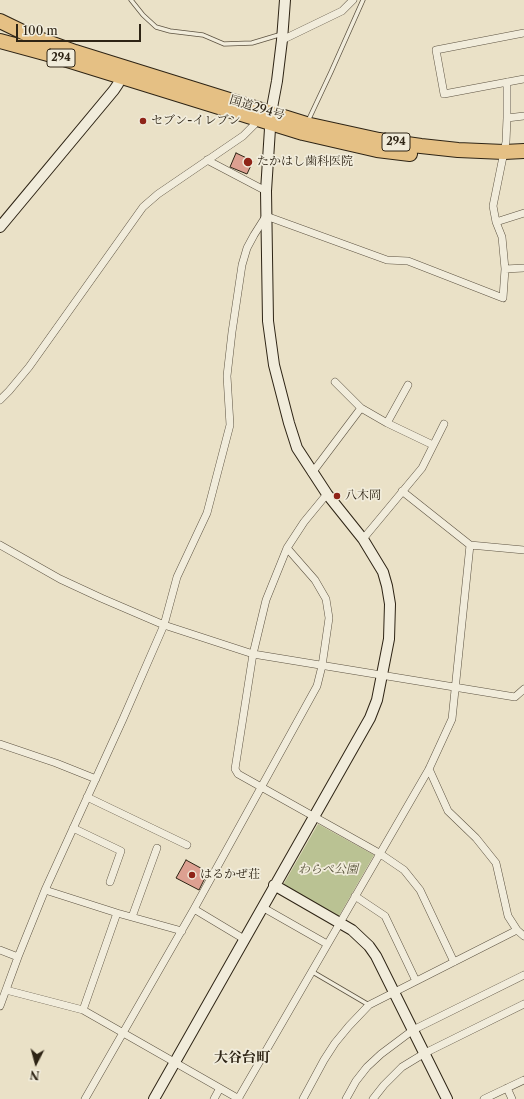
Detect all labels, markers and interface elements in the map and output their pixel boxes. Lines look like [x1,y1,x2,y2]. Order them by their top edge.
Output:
scale bar [18,16,143,42]
text: 100 m [23,23,58,38]
road number: 294 [47,49,75,67]
street label: 国道294号 [228,93,286,123]
place label: セブン-イレブン [151,114,240,128]
marker: セブン-イレブン [138,116,148,126]
road number: 294 [382,133,410,151]
place label: たかはし歯科医院 [257,155,353,169]
marker: たかはし歯科医院 [242,156,254,168]
place label: 八木岡 [345,489,381,503]
marker: 八木岡 [332,491,342,501]
park label: わらぺ公園 [298,863,358,877]
place label: はるかぜ荘 [200,868,260,882]
marker: はるかぜ荘 [187,870,197,880]
north arrow [16,1043,56,1083]
district label: 大谷台町 [214,1050,270,1066]
text: N [29,1067,40,1082]

